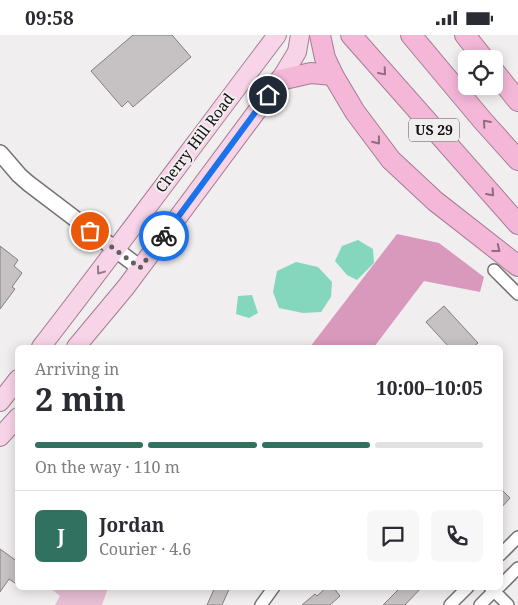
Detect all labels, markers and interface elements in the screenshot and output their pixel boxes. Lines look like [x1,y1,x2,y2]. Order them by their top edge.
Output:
text: 09:58 [25,5,74,31]
map controls [458,50,503,95]
button: locate [458,50,503,95]
one-way arrow [377,66,386,75]
pin [247,74,289,116]
icon: home [254,81,282,109]
street label: Cherry Hill Road [150,89,238,196]
road number: US 29 [409,119,459,141]
one-way arrow [482,120,491,129]
one-way arrow [371,136,380,145]
one-way arrow [485,188,494,197]
pin [69,210,111,252]
courier [139,211,189,261]
icon: bag [76,217,104,245]
icon: bike [150,222,178,250]
one-way arrow [491,244,500,252]
one-way arrow [98,265,106,274]
text: Arriving in [35,358,119,380]
text: 10:00–10:05 [376,375,483,401]
text: 2 min [35,377,126,420]
text: On the way · 110 m [35,456,180,478]
button: chat [367,510,419,562]
button: phone [431,510,483,562]
text: Jordan [99,512,165,538]
text: J [57,523,65,549]
text: Courier · 4.6 [99,538,191,560]

